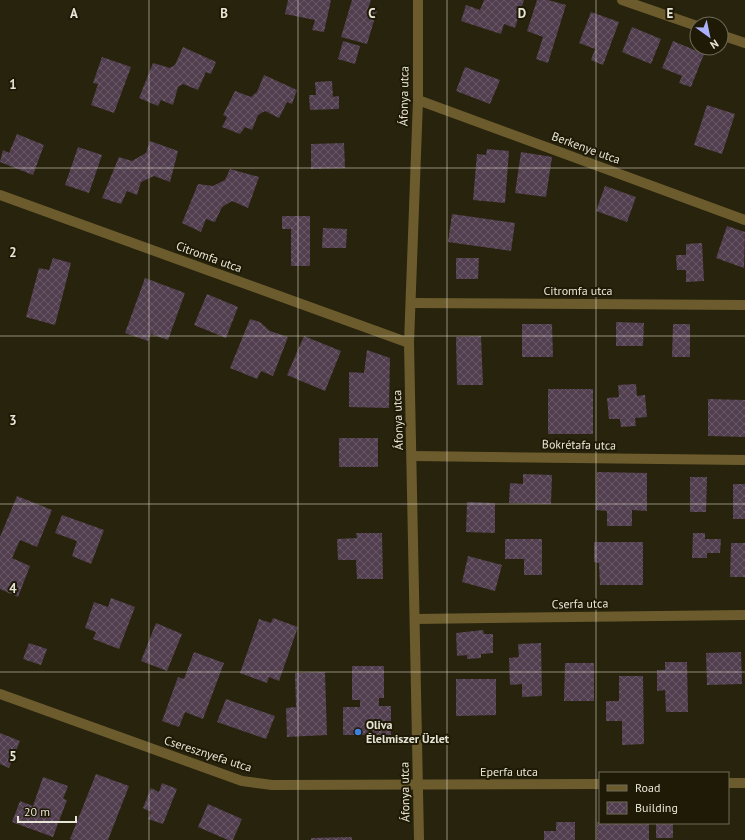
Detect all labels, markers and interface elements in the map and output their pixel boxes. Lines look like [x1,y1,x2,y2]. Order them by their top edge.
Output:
text: A [70,5,78,22]
text: B [220,5,228,22]
text: C [368,5,376,22]
text: D [518,5,526,22]
text: E [667,5,674,22]
north arrow [689,16,729,56]
text: N [708,37,721,52]
street label: Áfonya utca [395,66,412,126]
text: 1 [9,76,17,93]
street label: Berkenye utca [550,128,623,167]
street label: Citromfa utca [174,238,244,275]
text: 2 [9,244,17,261]
street label: Citromfa utca [543,283,613,298]
street label: Áfonya utca [389,390,406,450]
text: 3 [9,412,17,429]
street label: Bokrétafa utca [542,436,616,453]
text: 4 [9,580,17,597]
street label: Cserfa utca [552,596,608,611]
place label: Oliva Élelmiszer Üzlet [366,717,450,746]
marker: Oliva Élelmiszer Üzlet [353,727,363,737]
street label: Cseresznyefa utca [162,732,254,775]
text: 5 [9,748,17,765]
street label: Áfonya utca [396,762,413,822]
street label: Eperfa utca [480,764,538,779]
legend [599,772,729,824]
text: Road [635,780,660,795]
scale bar [18,798,76,824]
text: Building [635,800,678,815]
text: 20 m [24,804,50,819]

